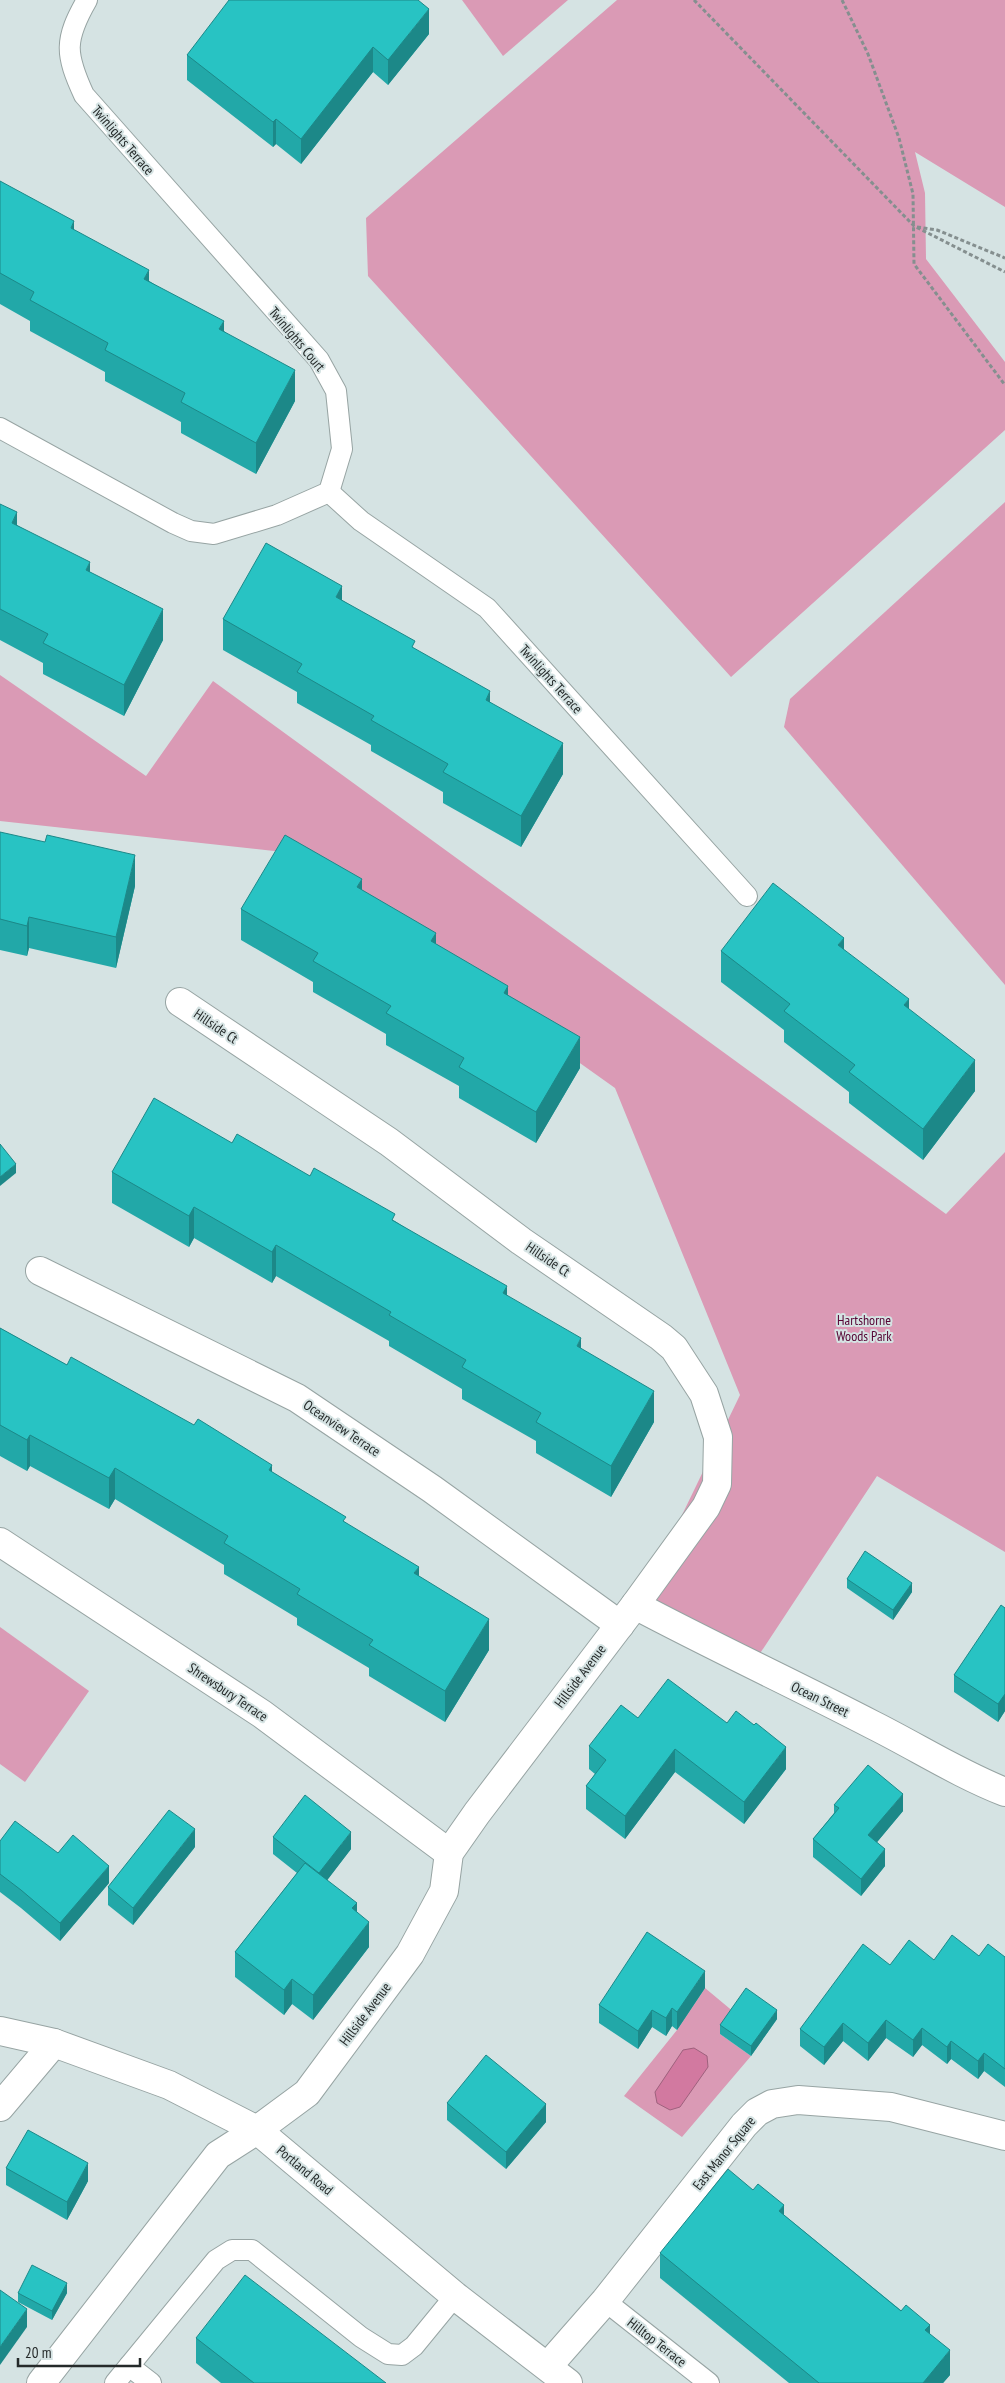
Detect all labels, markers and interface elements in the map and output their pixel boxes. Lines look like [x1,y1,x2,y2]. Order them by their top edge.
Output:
street label: Twinlights Terrace [88,102,158,179]
street label: Twinlights Court [265,303,329,375]
street label: Twinlights Terrace [515,641,587,717]
street label: Hillside Ct [190,1005,242,1047]
street label: Hillside Ct [522,1238,574,1280]
park label: Hartshorne Woods Park [836,1311,892,1345]
street label: Oceanview Terrace [300,1396,384,1460]
street label: Hillside Avenue [550,1641,610,1711]
street label: Shrewsbury Terrace [185,1659,272,1725]
street label: Ocean Street [788,1677,852,1721]
street label: Hillside Avenue [335,1979,395,2049]
street label: East Manor Square [689,2112,759,2194]
street label: Portland Road [273,2141,337,2199]
street label: Hilltop Terrace [624,2313,690,2371]
scale bar [18,2336,140,2368]
text: 20 m [25,2343,51,2362]

